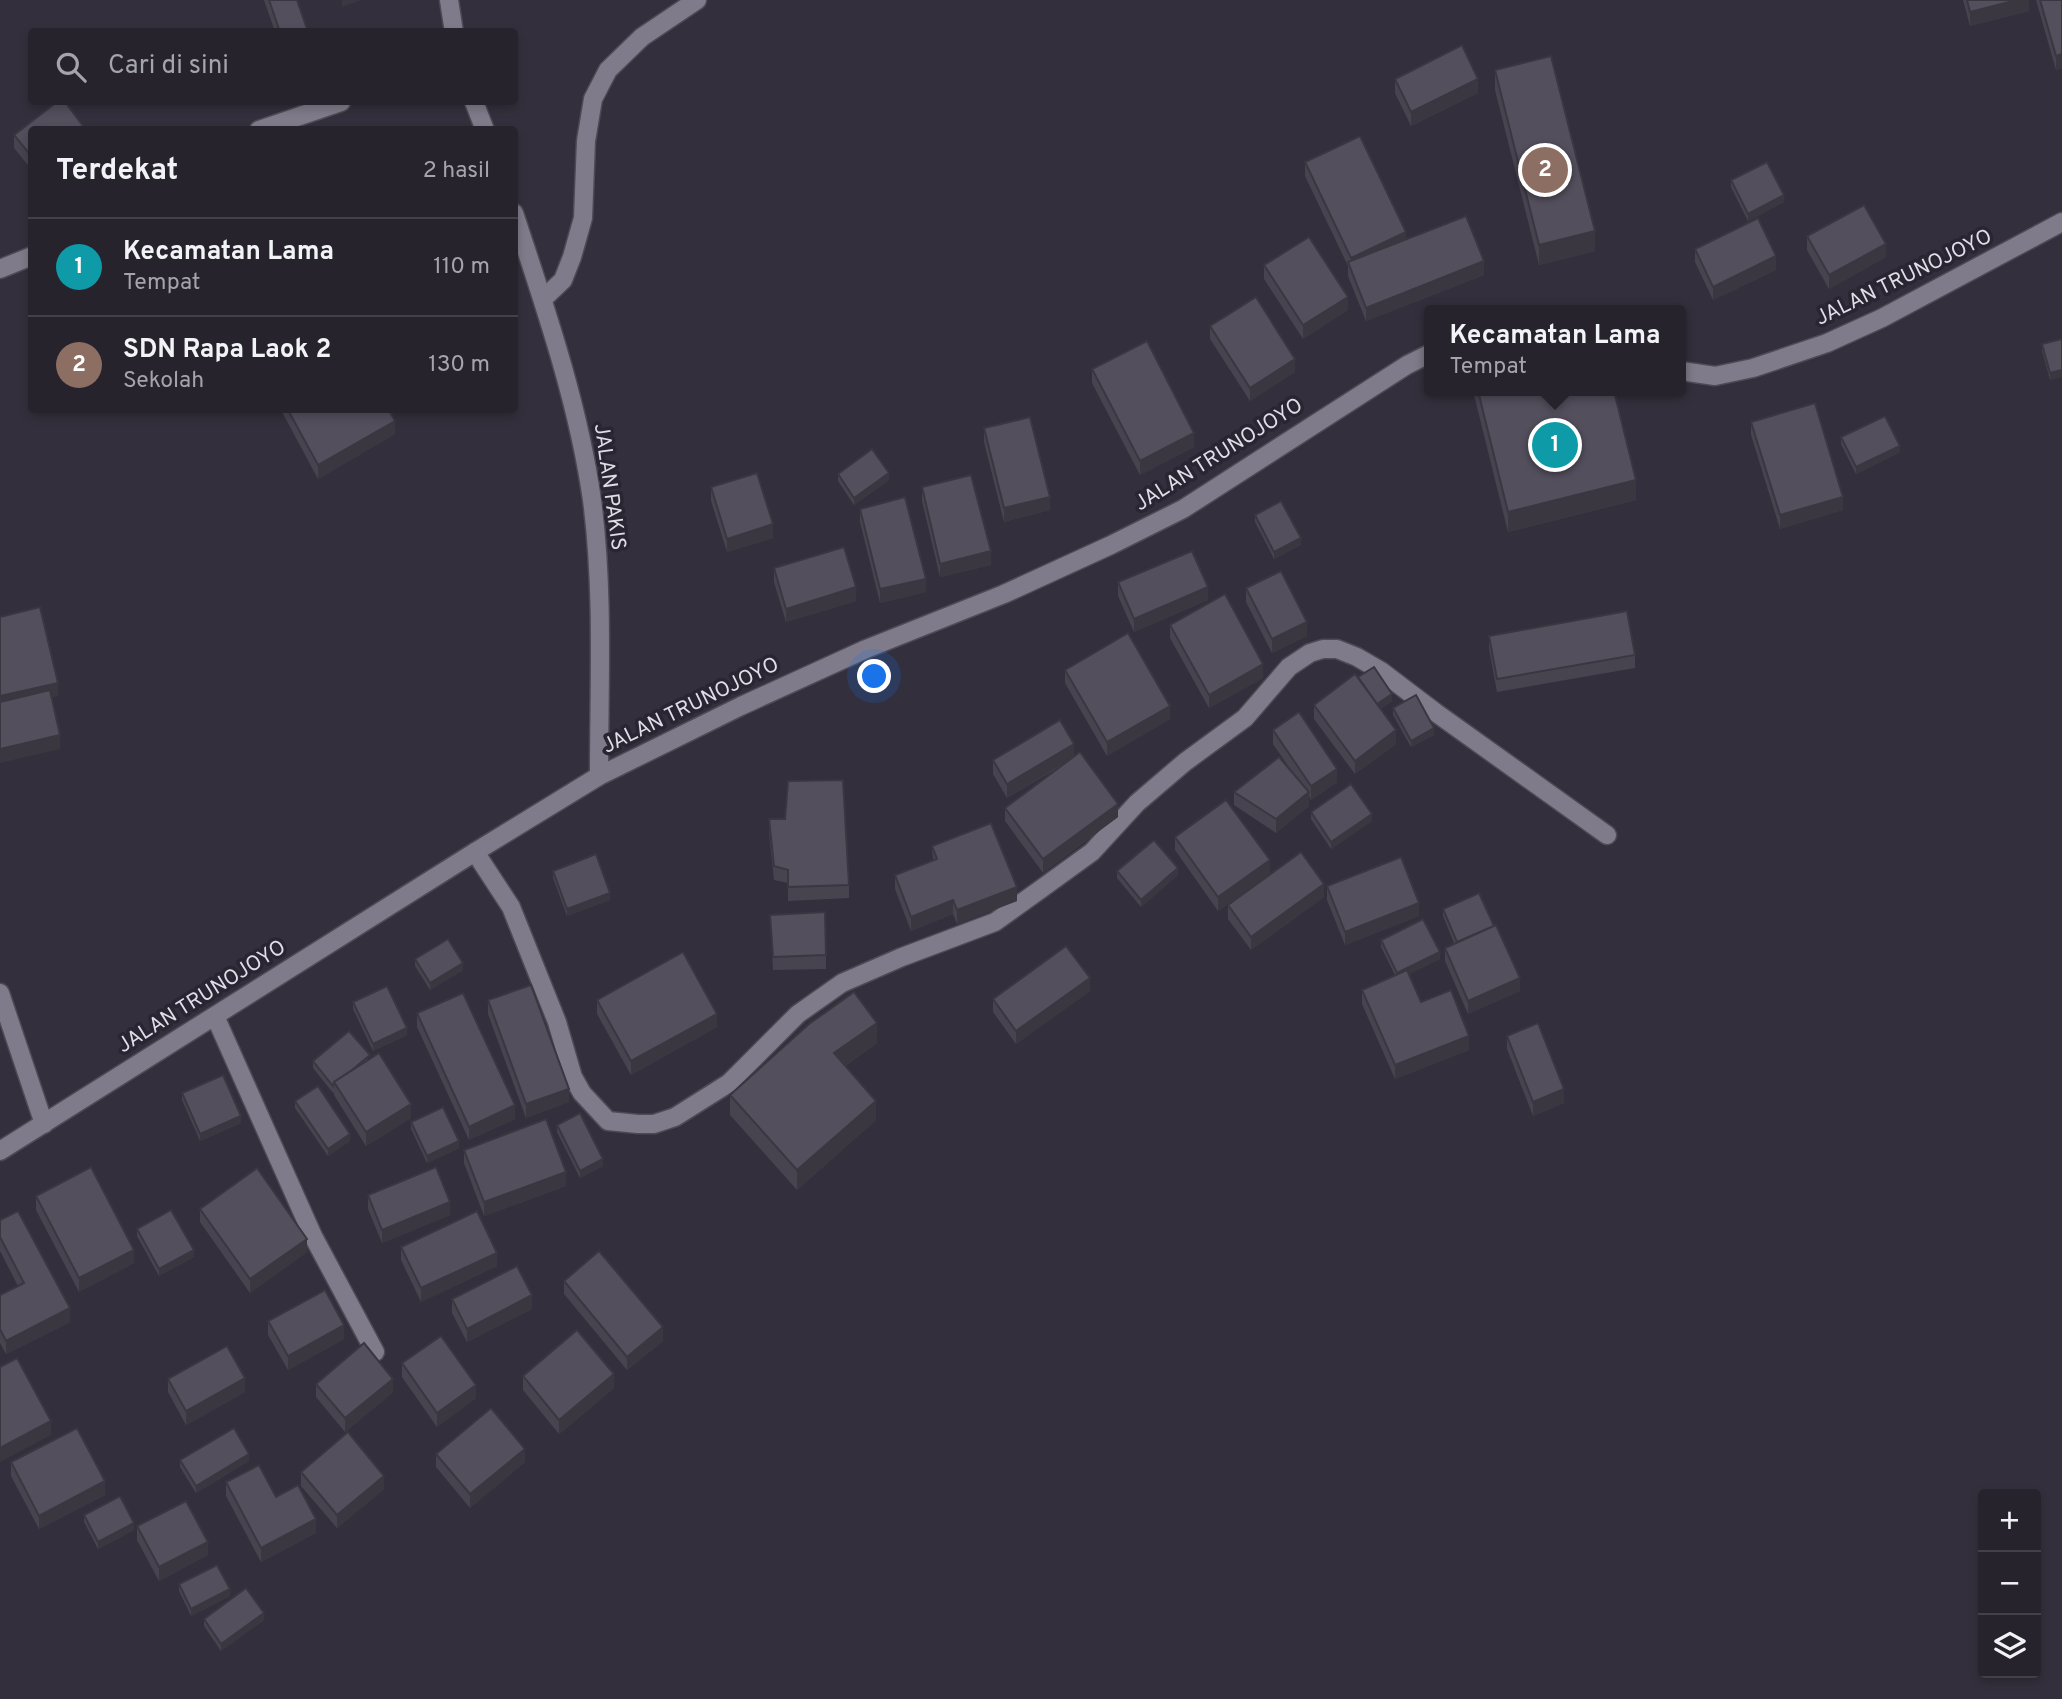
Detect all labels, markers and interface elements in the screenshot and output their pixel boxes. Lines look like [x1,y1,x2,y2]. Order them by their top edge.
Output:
search box [28,28,518,105]
icon: search [52,48,90,86]
text: Cari di sini [108,50,229,83]
pin: 2 [1522,144,1568,196]
text: Terdekat [56,153,178,190]
text: 2 hasil [423,157,490,186]
street label: JALAN TRUNOJOYO [1811,223,1997,333]
text: Kecamatan Lama [123,236,334,269]
text: 1 [74,253,84,282]
text: 110 m [433,253,490,282]
text: Tempat [123,269,201,298]
popup [1424,305,1686,396]
text: Kecamatan Lama [1450,320,1660,353]
text: SDN Rapa Laok 2 [123,334,332,367]
text: 2 [72,351,86,380]
text: 130 m [428,351,490,380]
text: Tempat [1450,353,1527,382]
text: Sekolah [123,367,204,396]
street label: JALAN TRUNOJOYO [1130,392,1308,518]
pin: 1 [1532,419,1578,471]
street label: JALAN PAKIS [587,422,631,552]
street label: JALAN TRUNOJOYO [598,651,784,761]
your location [857,659,891,693]
street label: JALAN TRUNOJOYO [113,934,291,1060]
map controls [1978,1489,2041,1678]
button: + [1978,1489,2041,1552]
button: − [1978,1552,2041,1615]
button: layers [1978,1615,2041,1678]

